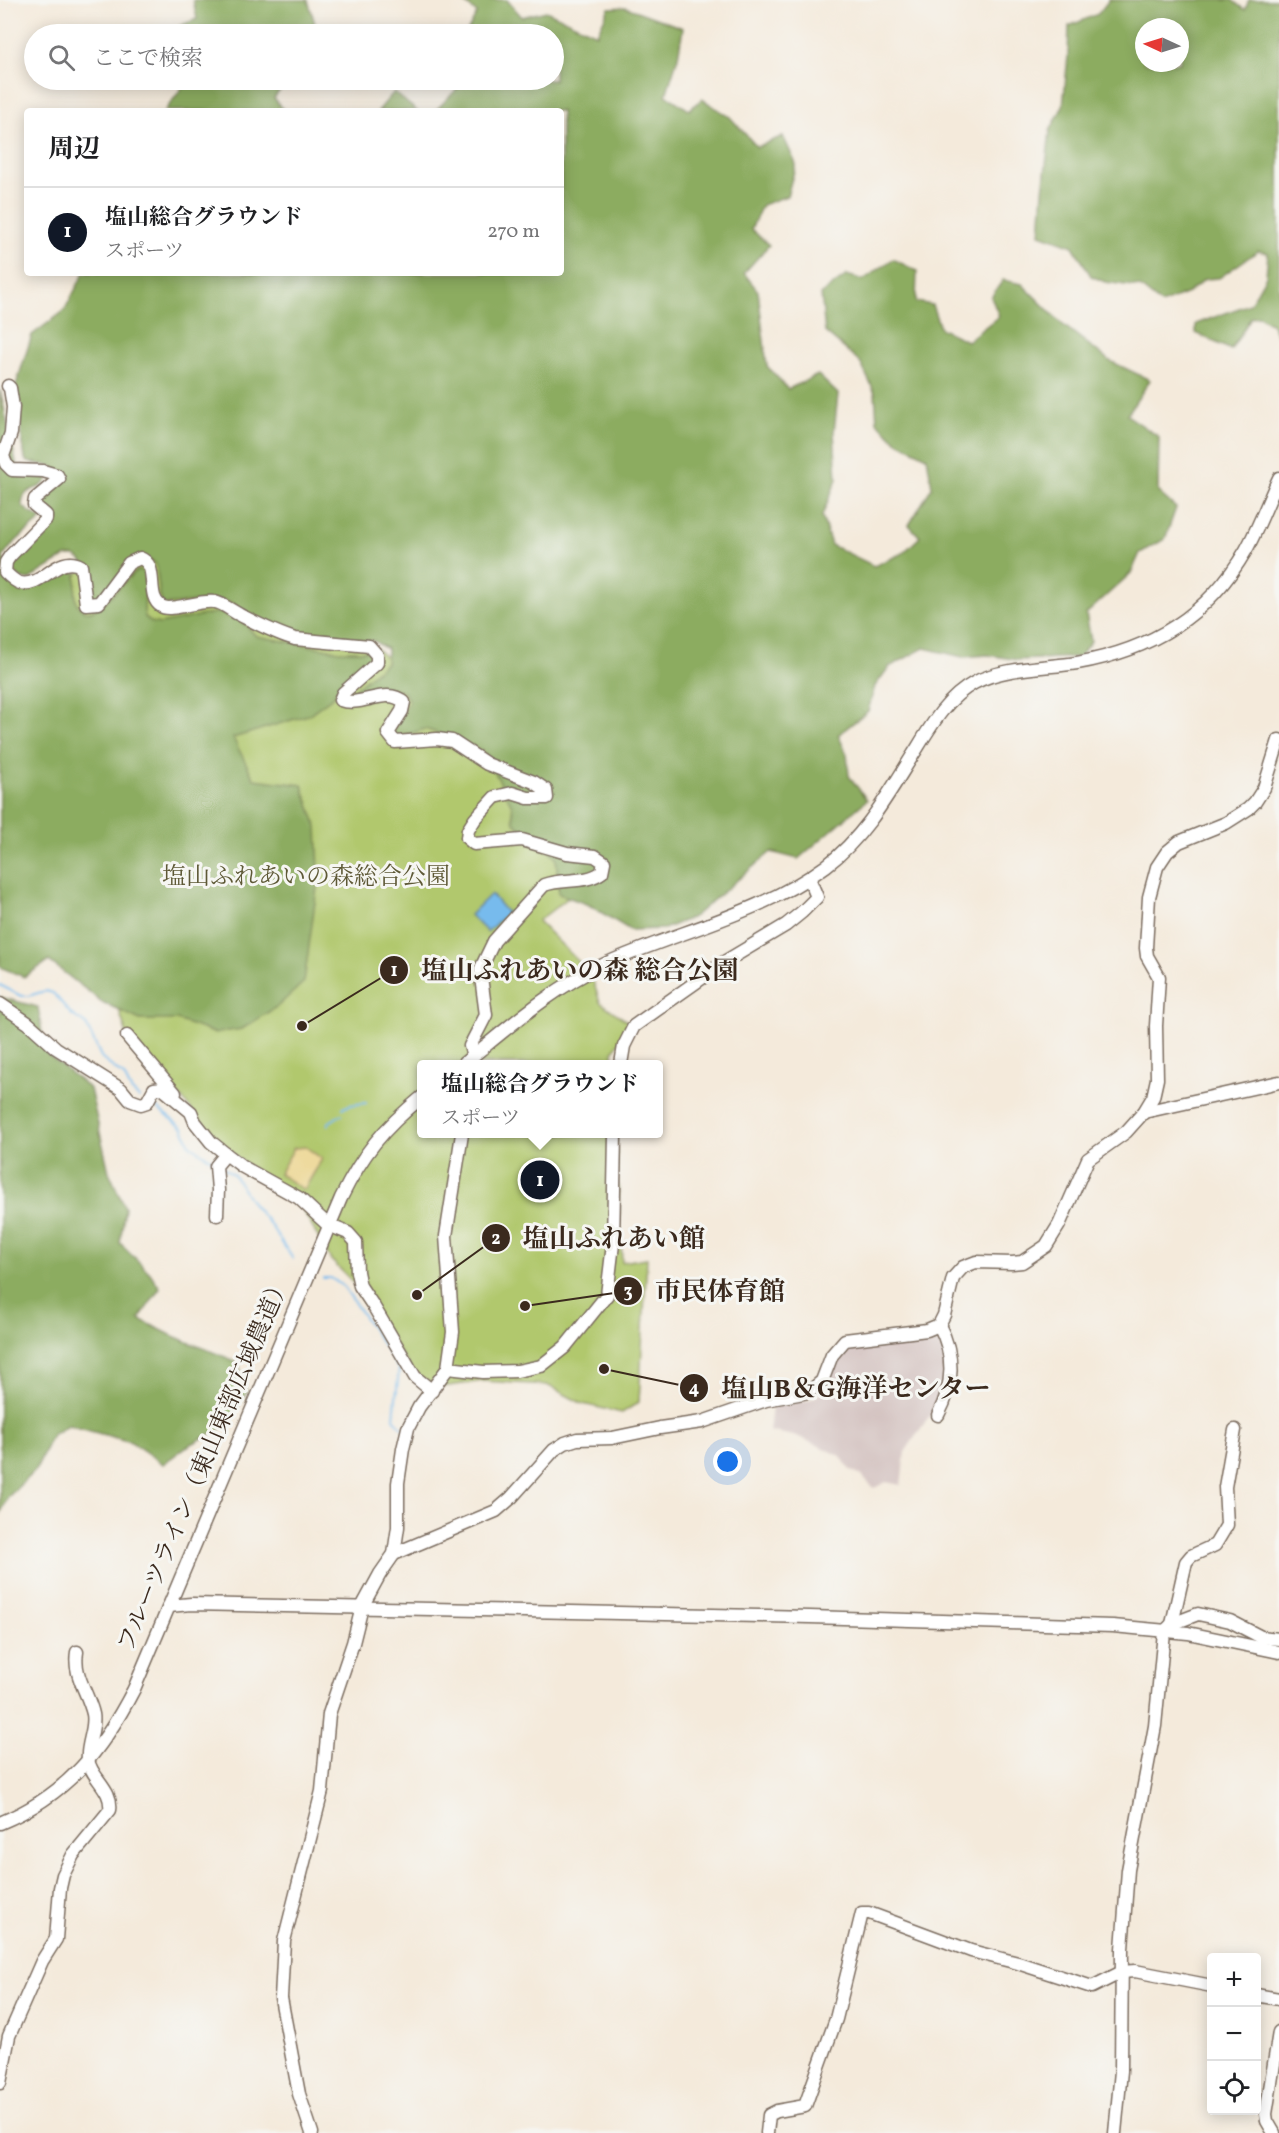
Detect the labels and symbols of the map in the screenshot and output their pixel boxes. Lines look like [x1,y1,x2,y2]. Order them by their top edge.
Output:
north arrow [1135,18,1189,72]
park label: 塩山ふれあいの森総合公園 [162,861,450,895]
callout: 塩山ふれあいの森 総合公園 [379,948,750,992]
text: 塩山ふれあいの森 総合公園 [421,954,739,990]
text: 1 [390,959,398,984]
pin: 1 [520,1158,560,1202]
callout: 塩山ふれあい館 [481,1216,717,1260]
text: 塩山ふれあい館 [523,1222,705,1258]
text: 2 [491,1227,501,1252]
callout: 市民体育館 [613,1269,797,1313]
street label: フルーツライン（東山東部広域農道） [110,1271,300,1657]
text: 市民体育館 [655,1275,785,1311]
text: 3 [623,1280,633,1305]
callout: 塩山B＆G海洋センター [679,1366,1003,1410]
text: 塩山B＆G海洋センター [722,1372,990,1408]
text: 4 [689,1377,700,1402]
your location [713,1447,742,1476]

